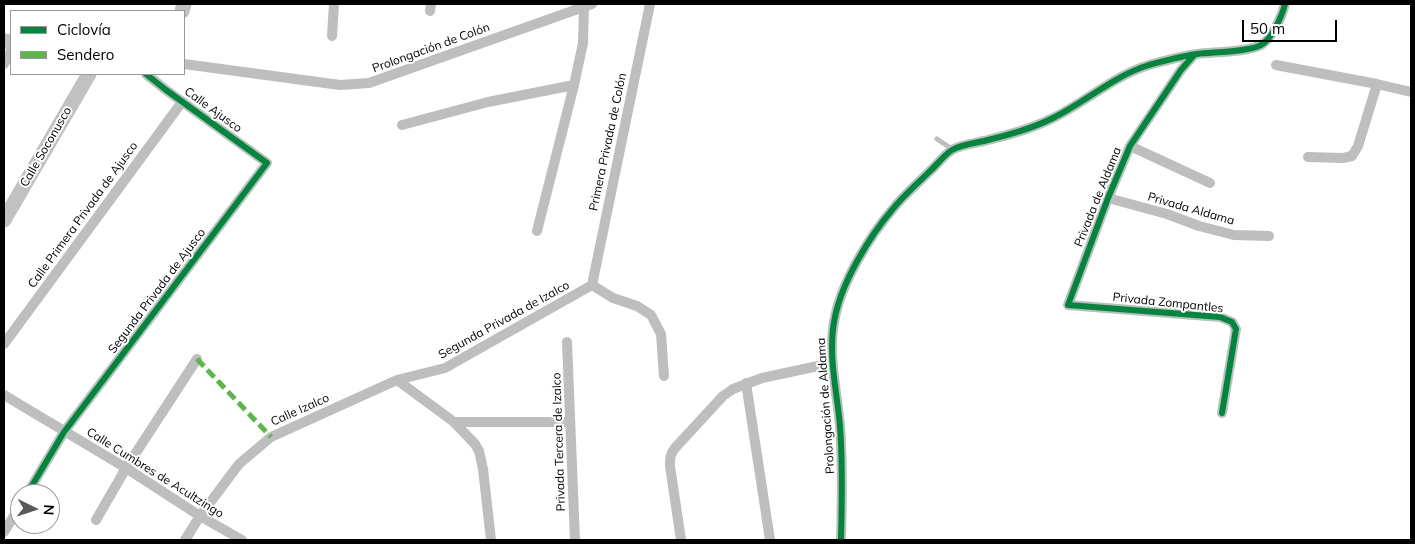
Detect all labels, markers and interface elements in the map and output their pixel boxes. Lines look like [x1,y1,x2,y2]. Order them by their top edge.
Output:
legend [10,10,185,75]
scale bar [1245,10,1340,42]
text: 50 m [1250,19,1285,38]
text: Ciclovía [57,20,111,39]
street label: Prolongación de Colón [370,20,492,76]
text: Sendero [57,45,114,64]
street label: Primera Privada de Colón [586,72,630,212]
street label: Calle Ajusco [181,84,245,136]
street label: Calle Soconusco [17,104,75,190]
street label: Calle Primera Privada de Ajusco [25,139,141,291]
street label: Privada de Aldama [1071,145,1125,249]
street label: Privada Aldama [1146,190,1236,228]
street label: Segunda Privada de Ajusco [105,226,209,356]
street label: Segunda Privada de Izalco [436,278,572,362]
street label: Privada Zompantles [1112,290,1224,316]
street label: Prolongación de Aldama [814,337,838,475]
street label: Privada Tercera de Izalco [549,372,569,512]
street label: Calle Izalco [268,391,332,429]
street label: Calle Cumbres de Acultzingo [84,425,226,521]
north arrow [10,484,60,534]
text: N [40,504,58,516]

